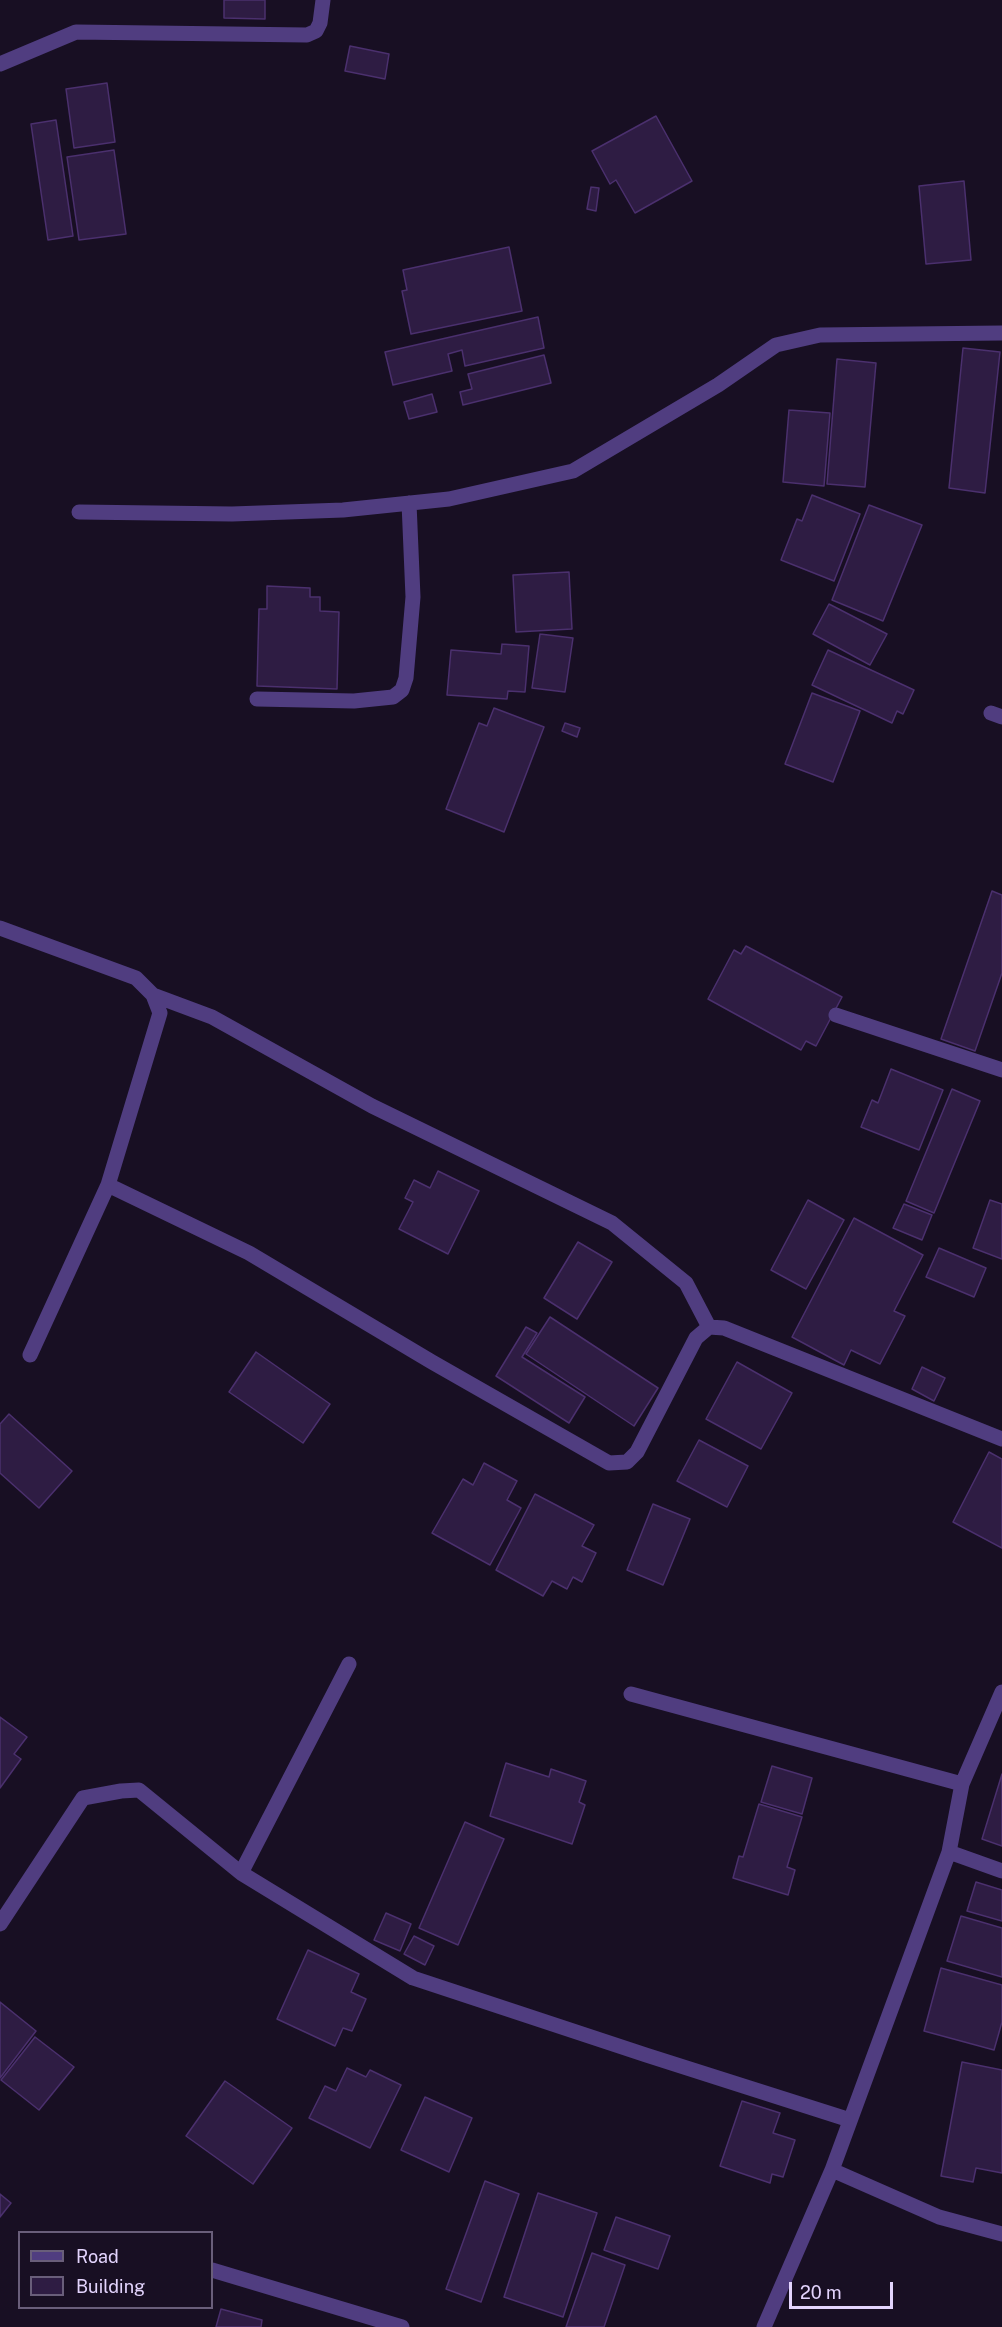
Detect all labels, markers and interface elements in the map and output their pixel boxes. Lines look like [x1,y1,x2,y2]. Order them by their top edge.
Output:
legend [18,2231,213,2309]
text: Road [76,2246,119,2267]
scale bar [792,2270,896,2308]
text: Building [76,2276,145,2297]
text: 20 m [800,2282,842,2303]

